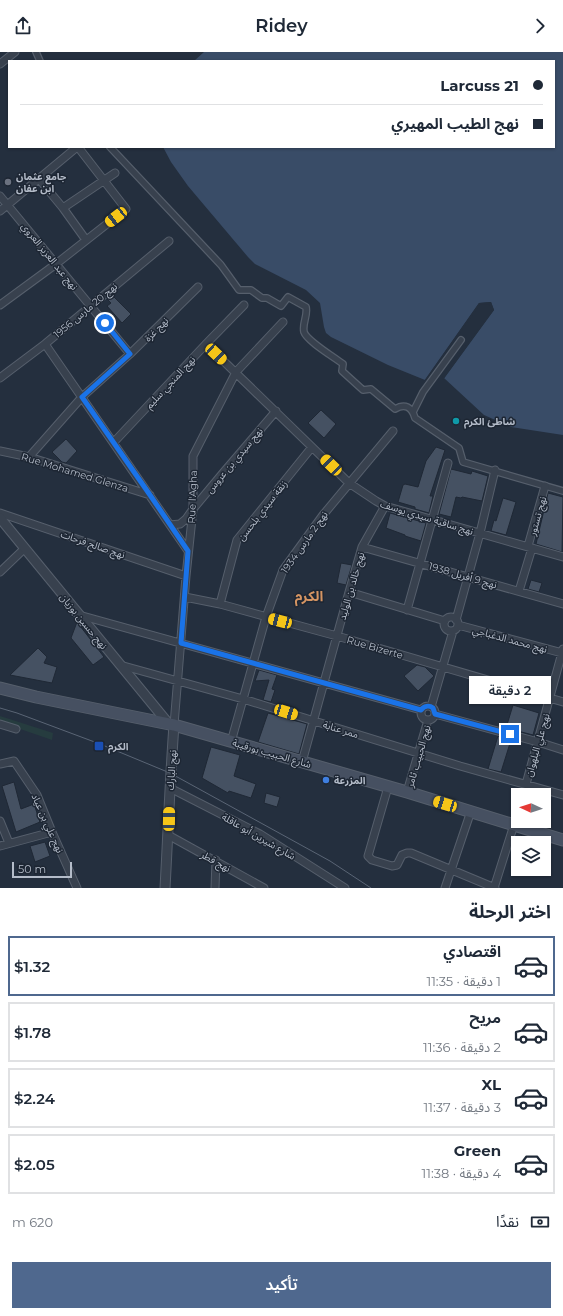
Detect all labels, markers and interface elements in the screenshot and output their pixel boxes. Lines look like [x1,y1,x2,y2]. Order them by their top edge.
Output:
icon: share [12,15,34,37]
text: Ridey [255,15,308,37]
icon: forward [529,15,551,37]
text: Larcuss 21 [440,76,519,95]
text: نهج الطيب المهيري [391,114,519,133]
place label: جامع عثمان ابن عفان [16,170,67,195]
marker: جامع عثمان ابن عفان [3,177,13,187]
car [103,205,129,229]
street label: نهج عبد العزيز العروي [17,220,81,294]
street label: نهج 20 مارس 1956 [51,280,121,342]
route start [96,314,114,332]
street label: نهج غزة [141,314,172,345]
car [203,341,229,367]
street label: نهج المنجي سليم [143,353,199,412]
place label: شاطئ الکرم [464,415,515,429]
marker: شاطئ الکرم [451,416,461,426]
street label: نهج سيدي بن عروس [203,424,267,497]
street label: Rue Mohamed Glenza [20,450,130,495]
car [318,452,344,478]
street label: Rue l'Agha [185,470,200,524]
street label: زنقة سيدي بلحسن [235,477,291,544]
street label: نهج تستور [525,495,550,539]
street label: نهج ساقية سيدي يوسف [378,497,475,539]
street label: نهج 2 مارس 1934 [278,508,332,577]
street label: نهج صالح فرحات [59,527,127,563]
street label: نهج خالد بن الوليد [336,550,368,622]
street label: نهج 9 أفريل 1938 [427,560,499,593]
district label: الكرم [295,587,323,607]
street label: نهج حسين بوزيان [56,591,110,653]
car [267,612,293,630]
street label: نهج محمد الدغباجي [471,623,549,657]
street label: Rue Bizerte [345,633,405,662]
callout: 2 دقيقة [469,676,551,704]
text: 2 دقيقة [489,682,531,698]
car [273,703,299,721]
street label: نهج علي البلهوان [522,712,554,779]
street label: ممر عنابة [321,718,360,741]
street label: نهج الحبيب ثامر [403,723,435,790]
route end [501,725,519,743]
street label: شارع الحبيب بورقيبة [231,736,313,772]
marker: الكرم [93,740,105,752]
place label: الكرم [108,740,129,754]
street label: نهج البارك [164,749,180,791]
place label: المزرعة [334,774,366,787]
marker: المزرعة [321,775,331,785]
north arrow [511,788,551,828]
map controls [511,788,551,876]
street label: نهج علي بن عياد [27,791,67,856]
car [432,795,458,813]
car [163,807,175,831]
street label: شارع شيرين أبو عاقلة [219,810,298,864]
button: layers [511,836,551,876]
street label: نهج قطر [197,847,233,876]
scale bar [12,860,72,879]
text: 50 m [18,862,46,876]
text: اختر الرحلة [469,901,551,923]
text: اقتصادي [443,942,501,961]
icon: car [513,948,549,984]
text: $1.32 [14,957,50,976]
text: 1 دقيقة · 11:35 [426,973,501,989]
text: مريح [469,1008,501,1027]
icon: car [513,1014,549,1050]
text: $1.78 [14,1023,51,1042]
text: 2 دقيقة · 11:36 [423,1039,501,1055]
text: XL [482,1075,501,1094]
icon: car [513,1080,549,1116]
text: $2.24 [14,1089,55,1108]
text: 3 دقيقة · 11:37 [424,1099,501,1115]
text: Green [454,1141,501,1160]
icon: car [513,1146,549,1182]
text: $2.05 [14,1155,55,1174]
text: 4 دقيقة · 11:38 [422,1165,501,1181]
icon: cash [529,1211,551,1233]
text: نقدًا [496,1212,519,1231]
text: 620 m [12,1214,53,1230]
button: تأكيد [12,1262,551,1308]

